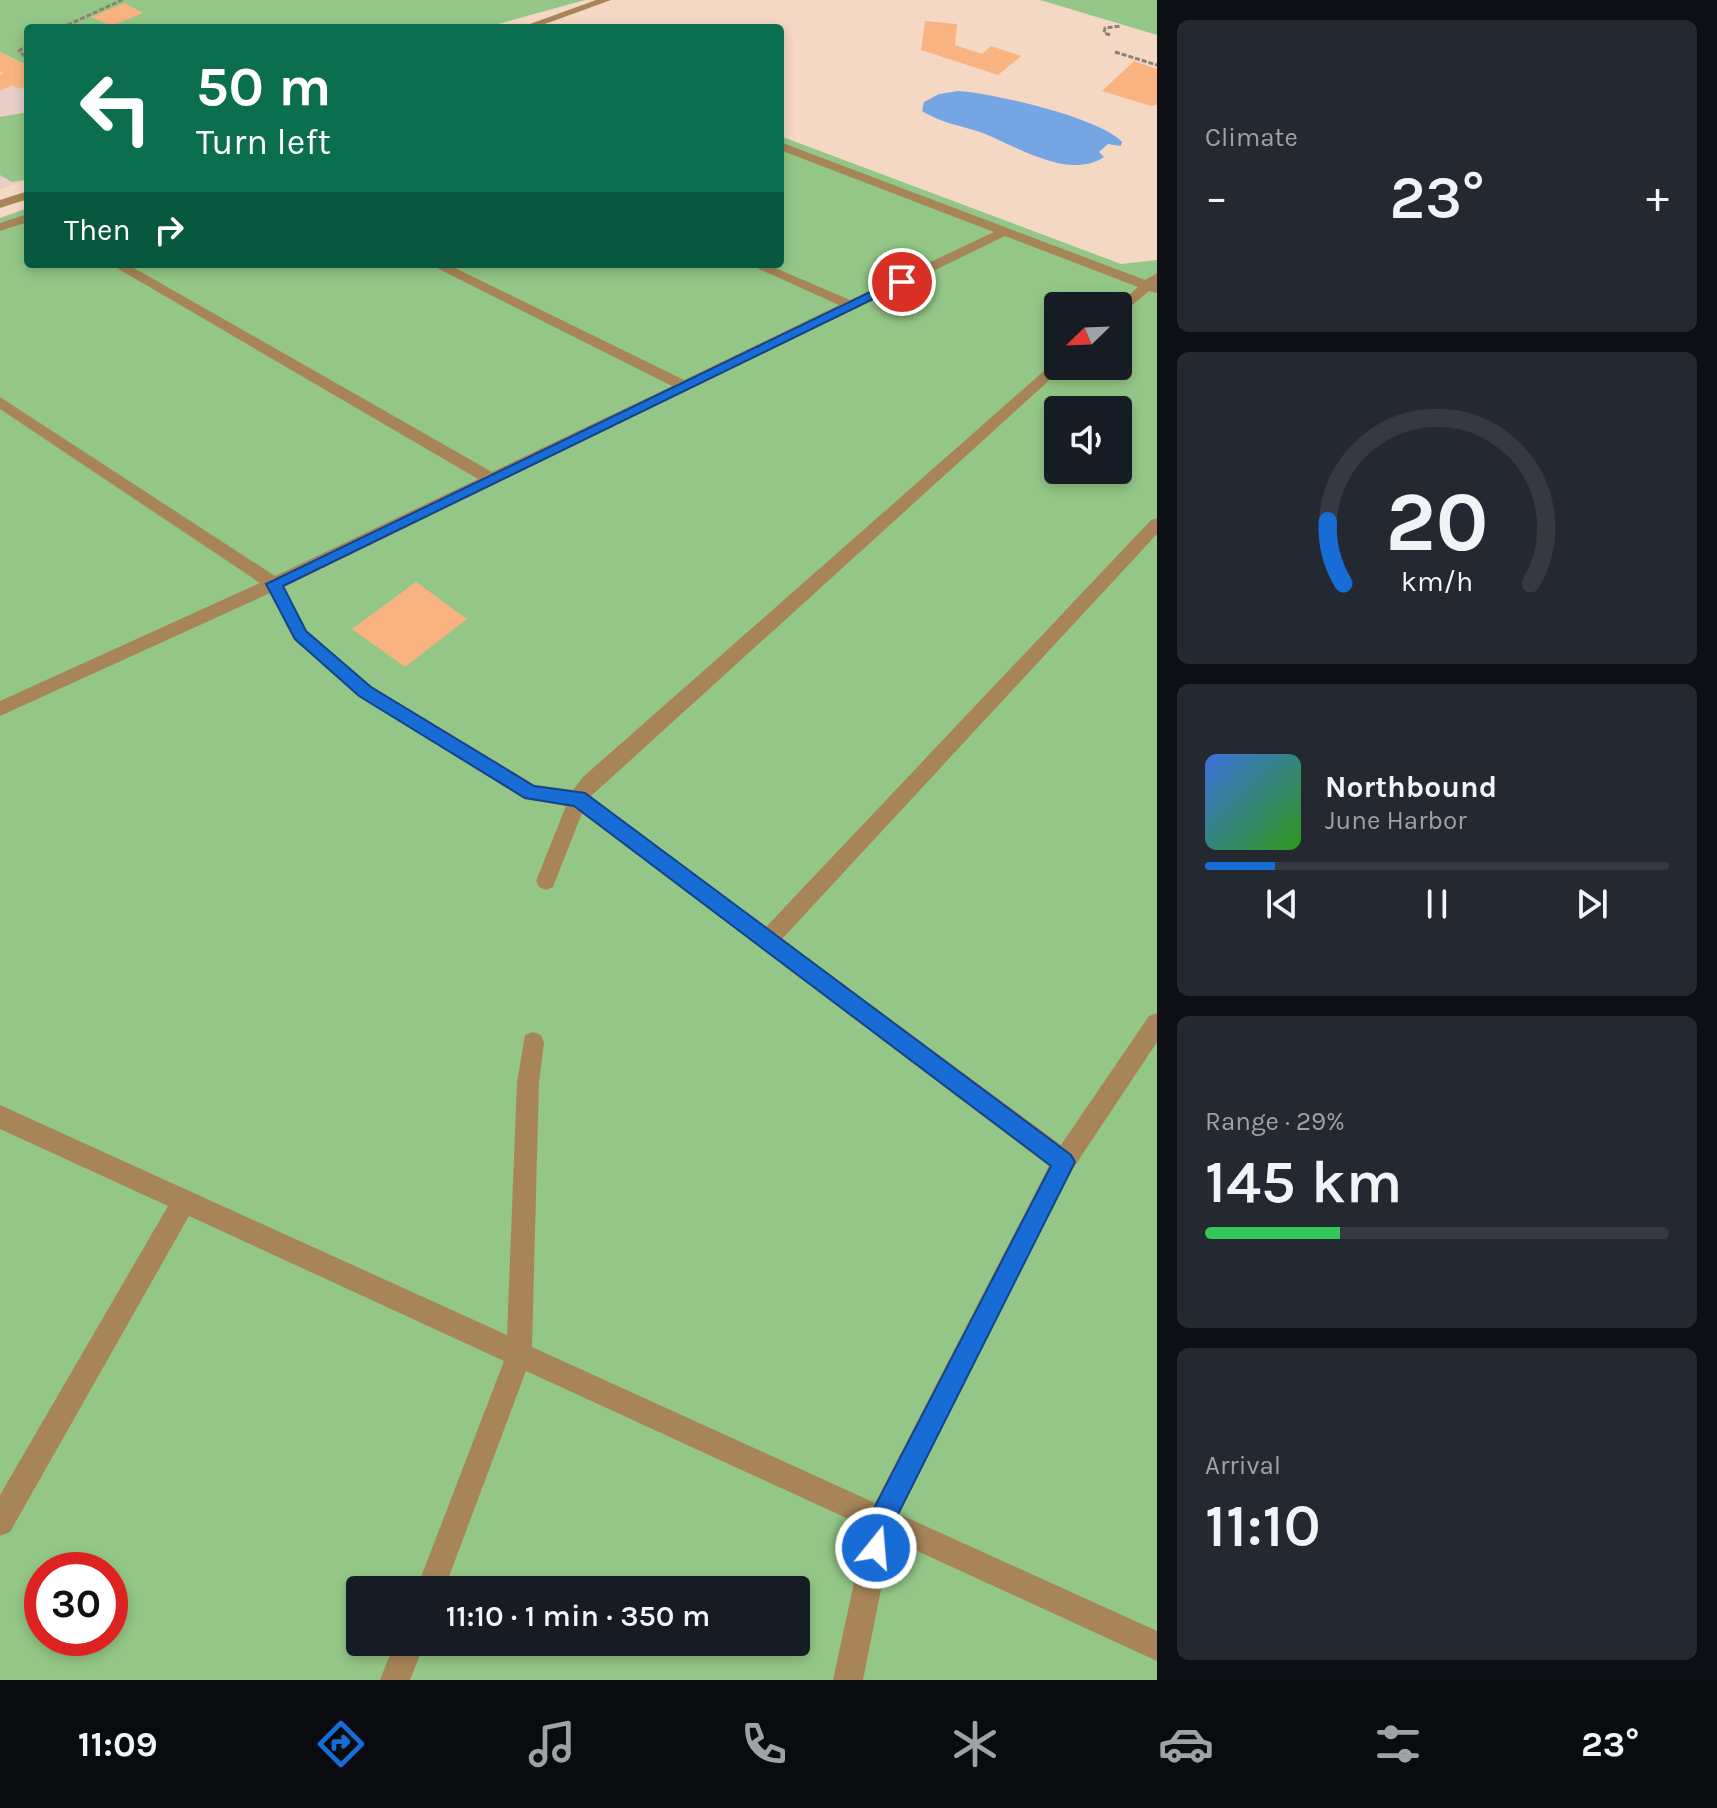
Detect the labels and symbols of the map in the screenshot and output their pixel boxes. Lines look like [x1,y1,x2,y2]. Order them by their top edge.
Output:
pin [868,248,936,316]
north arrow [1044,292,1132,380]
position arrow [834,1506,918,1590]
speed limit sign: 30 [24,1552,128,1656]

